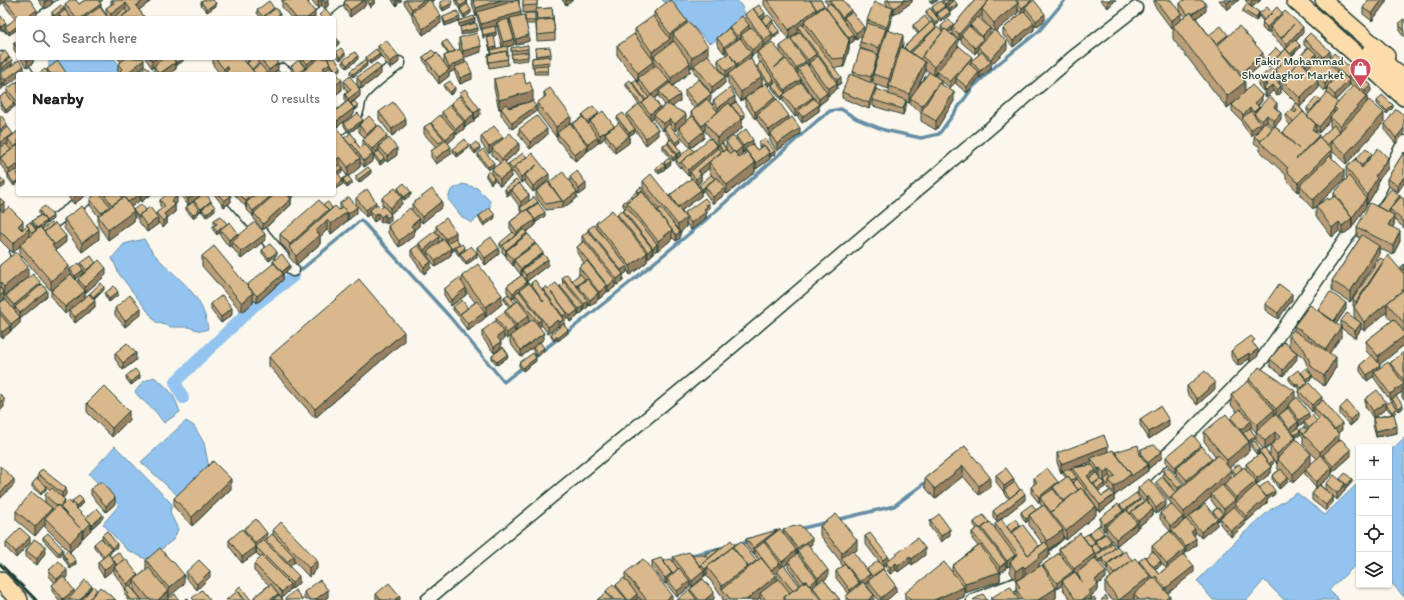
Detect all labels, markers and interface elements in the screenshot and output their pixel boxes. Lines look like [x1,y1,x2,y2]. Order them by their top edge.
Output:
search box [16,16,336,60]
icon: search [30,27,52,49]
text: Search here [62,29,137,47]
place label: Fakir Mohammad Showdaghor Market [1241,54,1344,82]
shop icon: Fakir Mohammad Showdaghor Market [1347,55,1373,88]
text: Nearby [32,88,84,108]
text: 0 results [270,91,320,106]
map controls [1356,444,1392,588]
button: + [1356,444,1392,480]
button: − [1356,480,1392,516]
button: locate [1356,516,1392,552]
button: layers [1356,552,1392,588]

